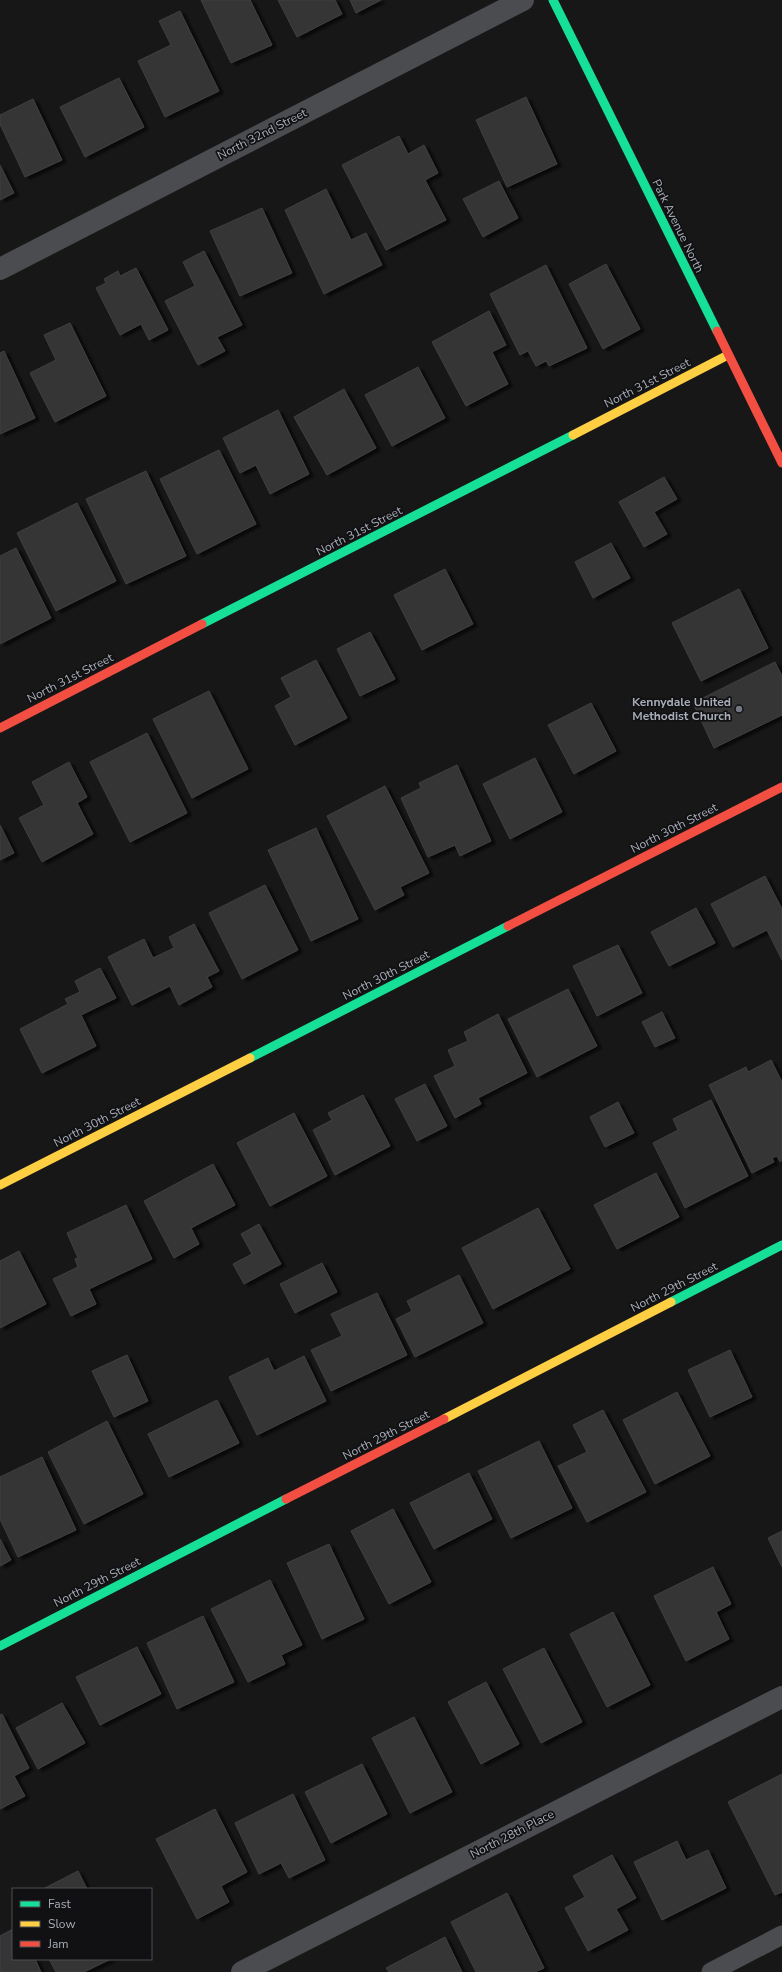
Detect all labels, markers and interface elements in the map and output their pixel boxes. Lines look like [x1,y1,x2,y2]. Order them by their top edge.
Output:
street label: North 32nd Street [215,104,310,163]
street label: Park Avenue North [648,177,708,275]
street label: North 31st Street [601,354,693,412]
street label: North 31st Street [313,502,405,560]
street label: North 31st Street [24,649,116,707]
place label: Kennydale United Methodist Church [632,694,731,724]
marker: Kennydale United Methodist Church [734,704,744,714]
street label: North 30th Street [628,799,721,857]
street label: North 30th Street [340,946,433,1004]
street label: North 30th Street [51,1093,144,1151]
street label: North 29th Street [628,1258,721,1316]
street label: North 29th Street [340,1406,433,1464]
street label: North 29th Street [51,1553,144,1611]
street label: North 28th Place [467,1806,557,1862]
legend [12,1888,152,1960]
text: Fast [48,1896,71,1912]
text: Slow [48,1916,76,1932]
text: Jam [47,1936,69,1952]

